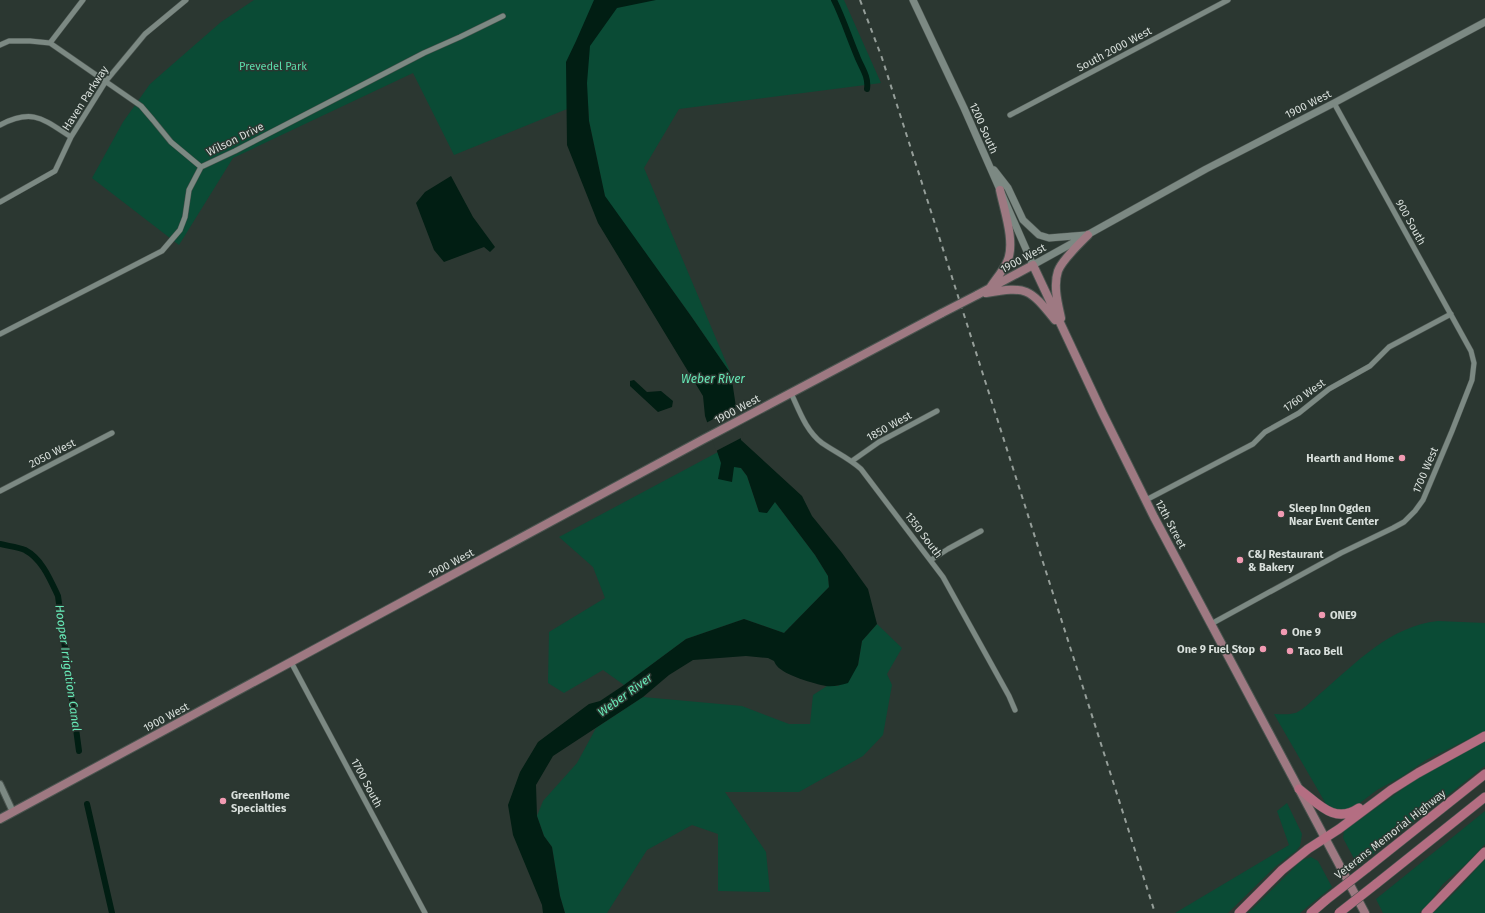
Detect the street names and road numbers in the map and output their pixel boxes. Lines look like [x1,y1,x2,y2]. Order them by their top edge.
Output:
street label: South 2000 West [1075,24,1154,75]
street label: Haven Parkway [60,63,112,133]
street label: 1900 West [1283,87,1333,122]
street label: 1200 South [966,101,1001,156]
street label: Wilson Drive [204,120,266,159]
street label: 900 South [1393,197,1428,247]
street label: 1900 West [998,241,1048,276]
street label: 1760 West [1281,376,1328,415]
street label: 1900 West [712,392,762,427]
street label: 1850 West [864,409,914,444]
street label: 2050 West [27,436,78,471]
street label: 1700 West [1410,445,1441,495]
street label: 12th Street [1152,498,1189,551]
street label: 1350 South [902,510,945,561]
street label: 1900 West [426,546,476,581]
street label: 1900 West [141,700,191,735]
street label: 1700 South [348,756,385,810]
street label: Veterans Memorial Highway [1332,787,1449,882]

